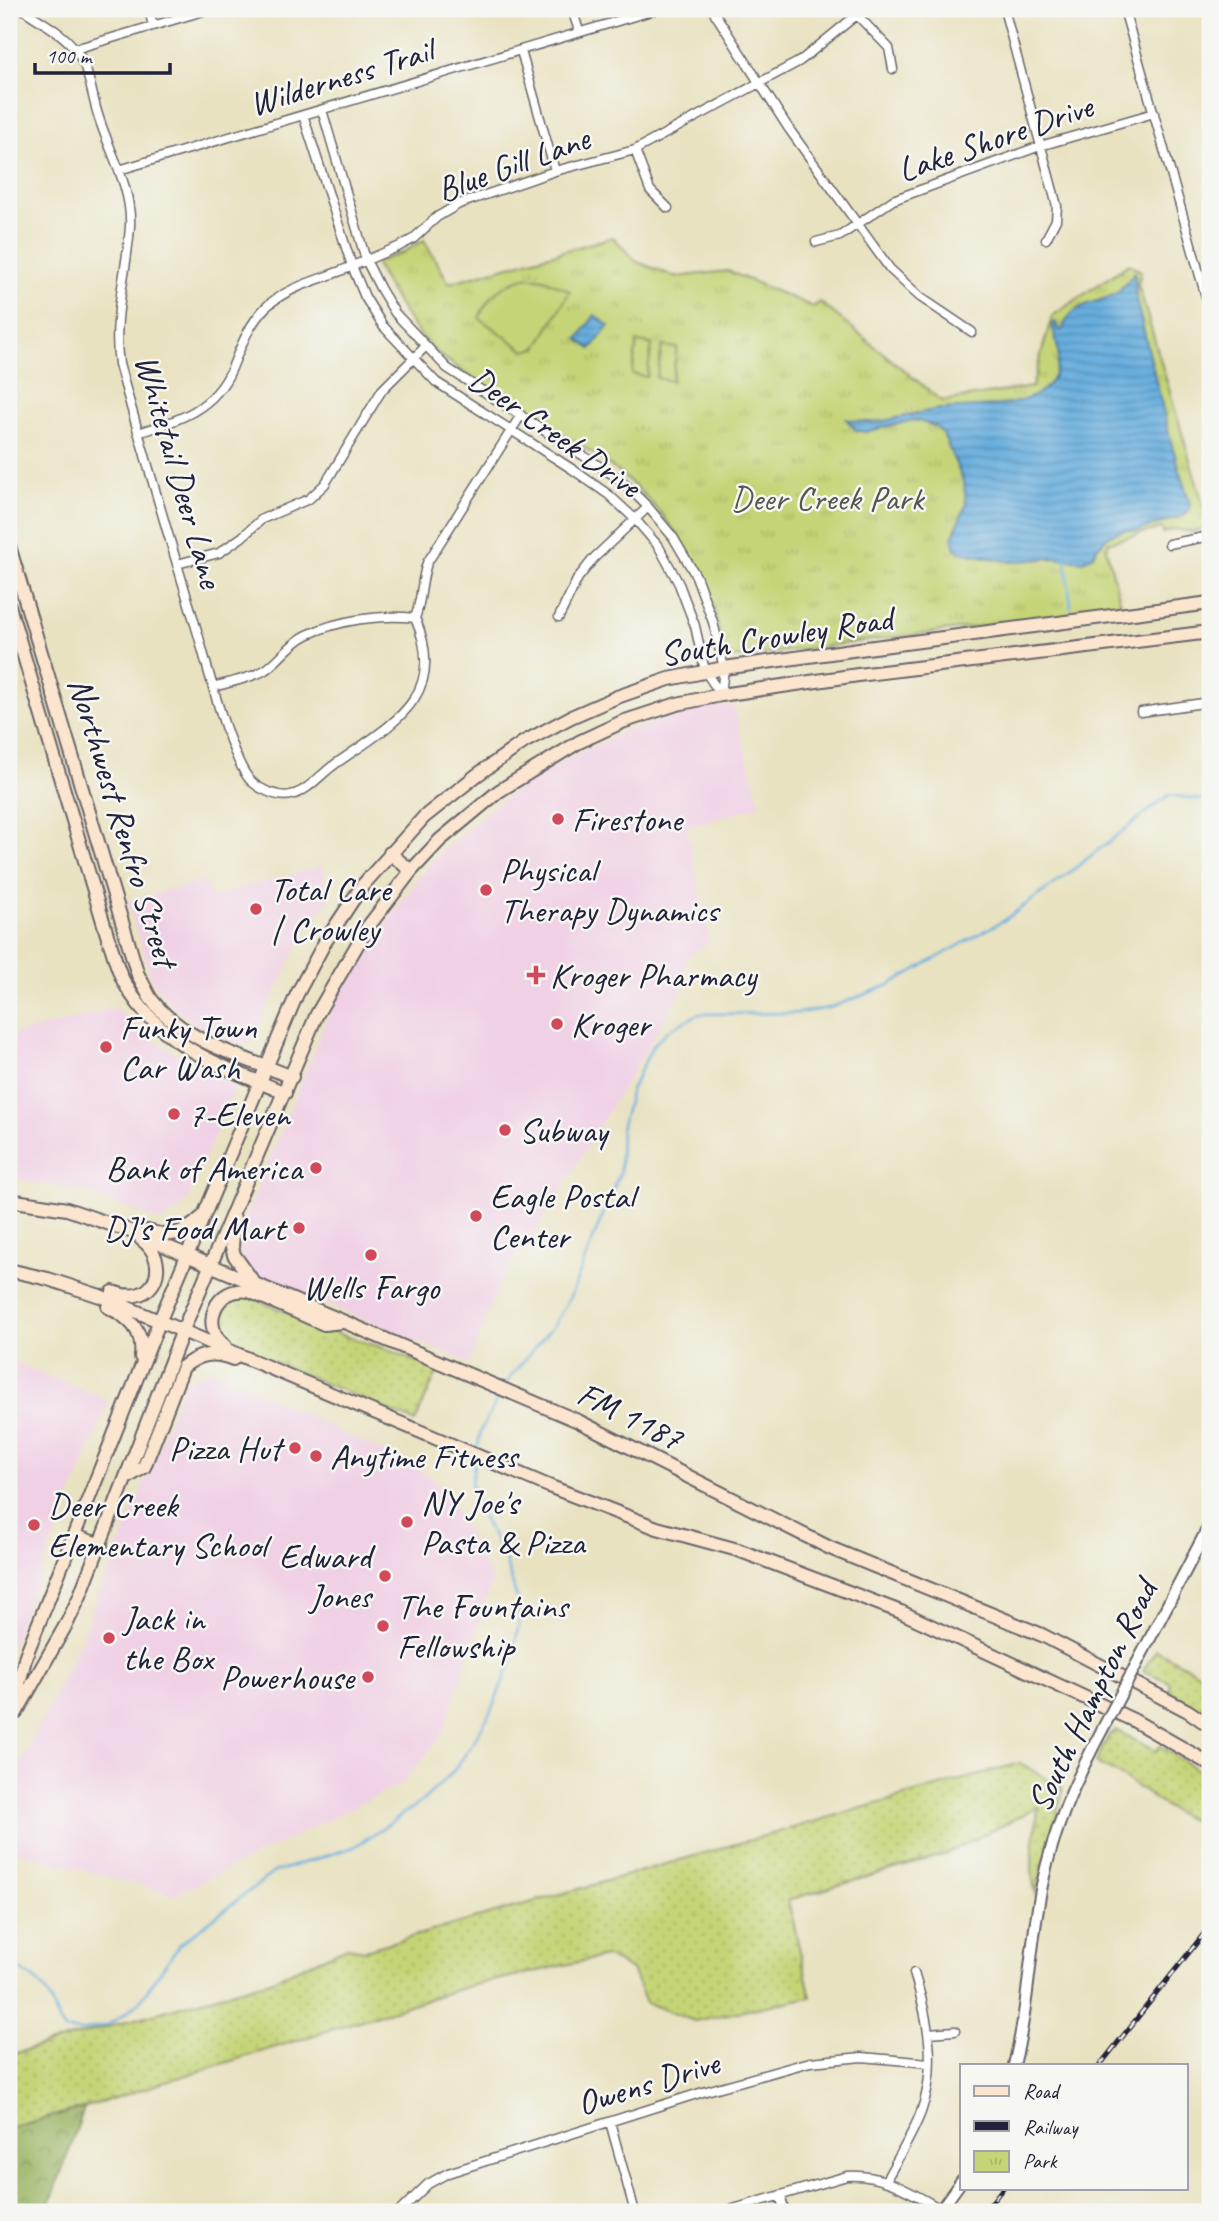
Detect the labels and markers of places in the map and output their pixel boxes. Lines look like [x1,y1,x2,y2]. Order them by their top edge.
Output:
place label: Firestone [572,797,684,842]
marker: Firestone [550,811,566,827]
place label: Physical Therapy Dynamics [500,848,721,933]
place label: Total Care | Crowley [270,867,393,952]
marker: Physical Therapy Dynamics [478,882,494,898]
marker: Total Care | Crowley [248,901,264,917]
place label: Kroger Pharmacy [550,953,758,998]
marker: Kroger Pharmacy [528,967,544,983]
place label: Kroger [571,1002,652,1047]
place label: Funky Town Car Wash [120,1005,257,1090]
marker: Kroger [549,1016,565,1032]
marker: Funky Town Car Wash [98,1039,114,1055]
place label: 7-Eleven [188,1092,292,1137]
marker: 7-Eleven [166,1106,182,1122]
place label: Subway [519,1108,610,1153]
marker: Subway [497,1122,513,1138]
place label: Bank of America [106,1146,304,1191]
marker: Bank of America [308,1160,324,1176]
place label: Eagle Postal Center [490,1174,640,1259]
place label: DJ's Food Mart [104,1206,288,1251]
marker: Eagle Postal Center [468,1208,484,1224]
marker: DJ's Food Mart [291,1220,307,1236]
marker: Wells Fargo [363,1247,379,1263]
place label: Wells Fargo [303,1265,441,1310]
place label: Pizza Hut [169,1426,285,1471]
place label: Anytime Fitness [330,1434,521,1479]
marker: Pizza Hut [287,1440,303,1456]
marker: Anytime Fitness [308,1448,324,1464]
place label: NY Joe's Pasta & Pizza [421,1480,587,1565]
place label: Deer Creek Elementary School [48,1483,273,1568]
marker: NY Joe's Pasta & Pizza [399,1514,415,1530]
marker: Deer Creek Elementary School [26,1517,42,1533]
place label: Edward Jones [279,1534,376,1619]
marker: Edward Jones [377,1568,393,1584]
place label: The Fountains Fellowship [397,1584,571,1669]
place label: Jack in the Box [121,1596,216,1681]
marker: The Fountains Fellowship [375,1618,391,1634]
marker: Jack in the Box [101,1630,117,1646]
place label: Powerhouse [220,1655,357,1700]
marker: Powerhouse [360,1669,376,1685]

